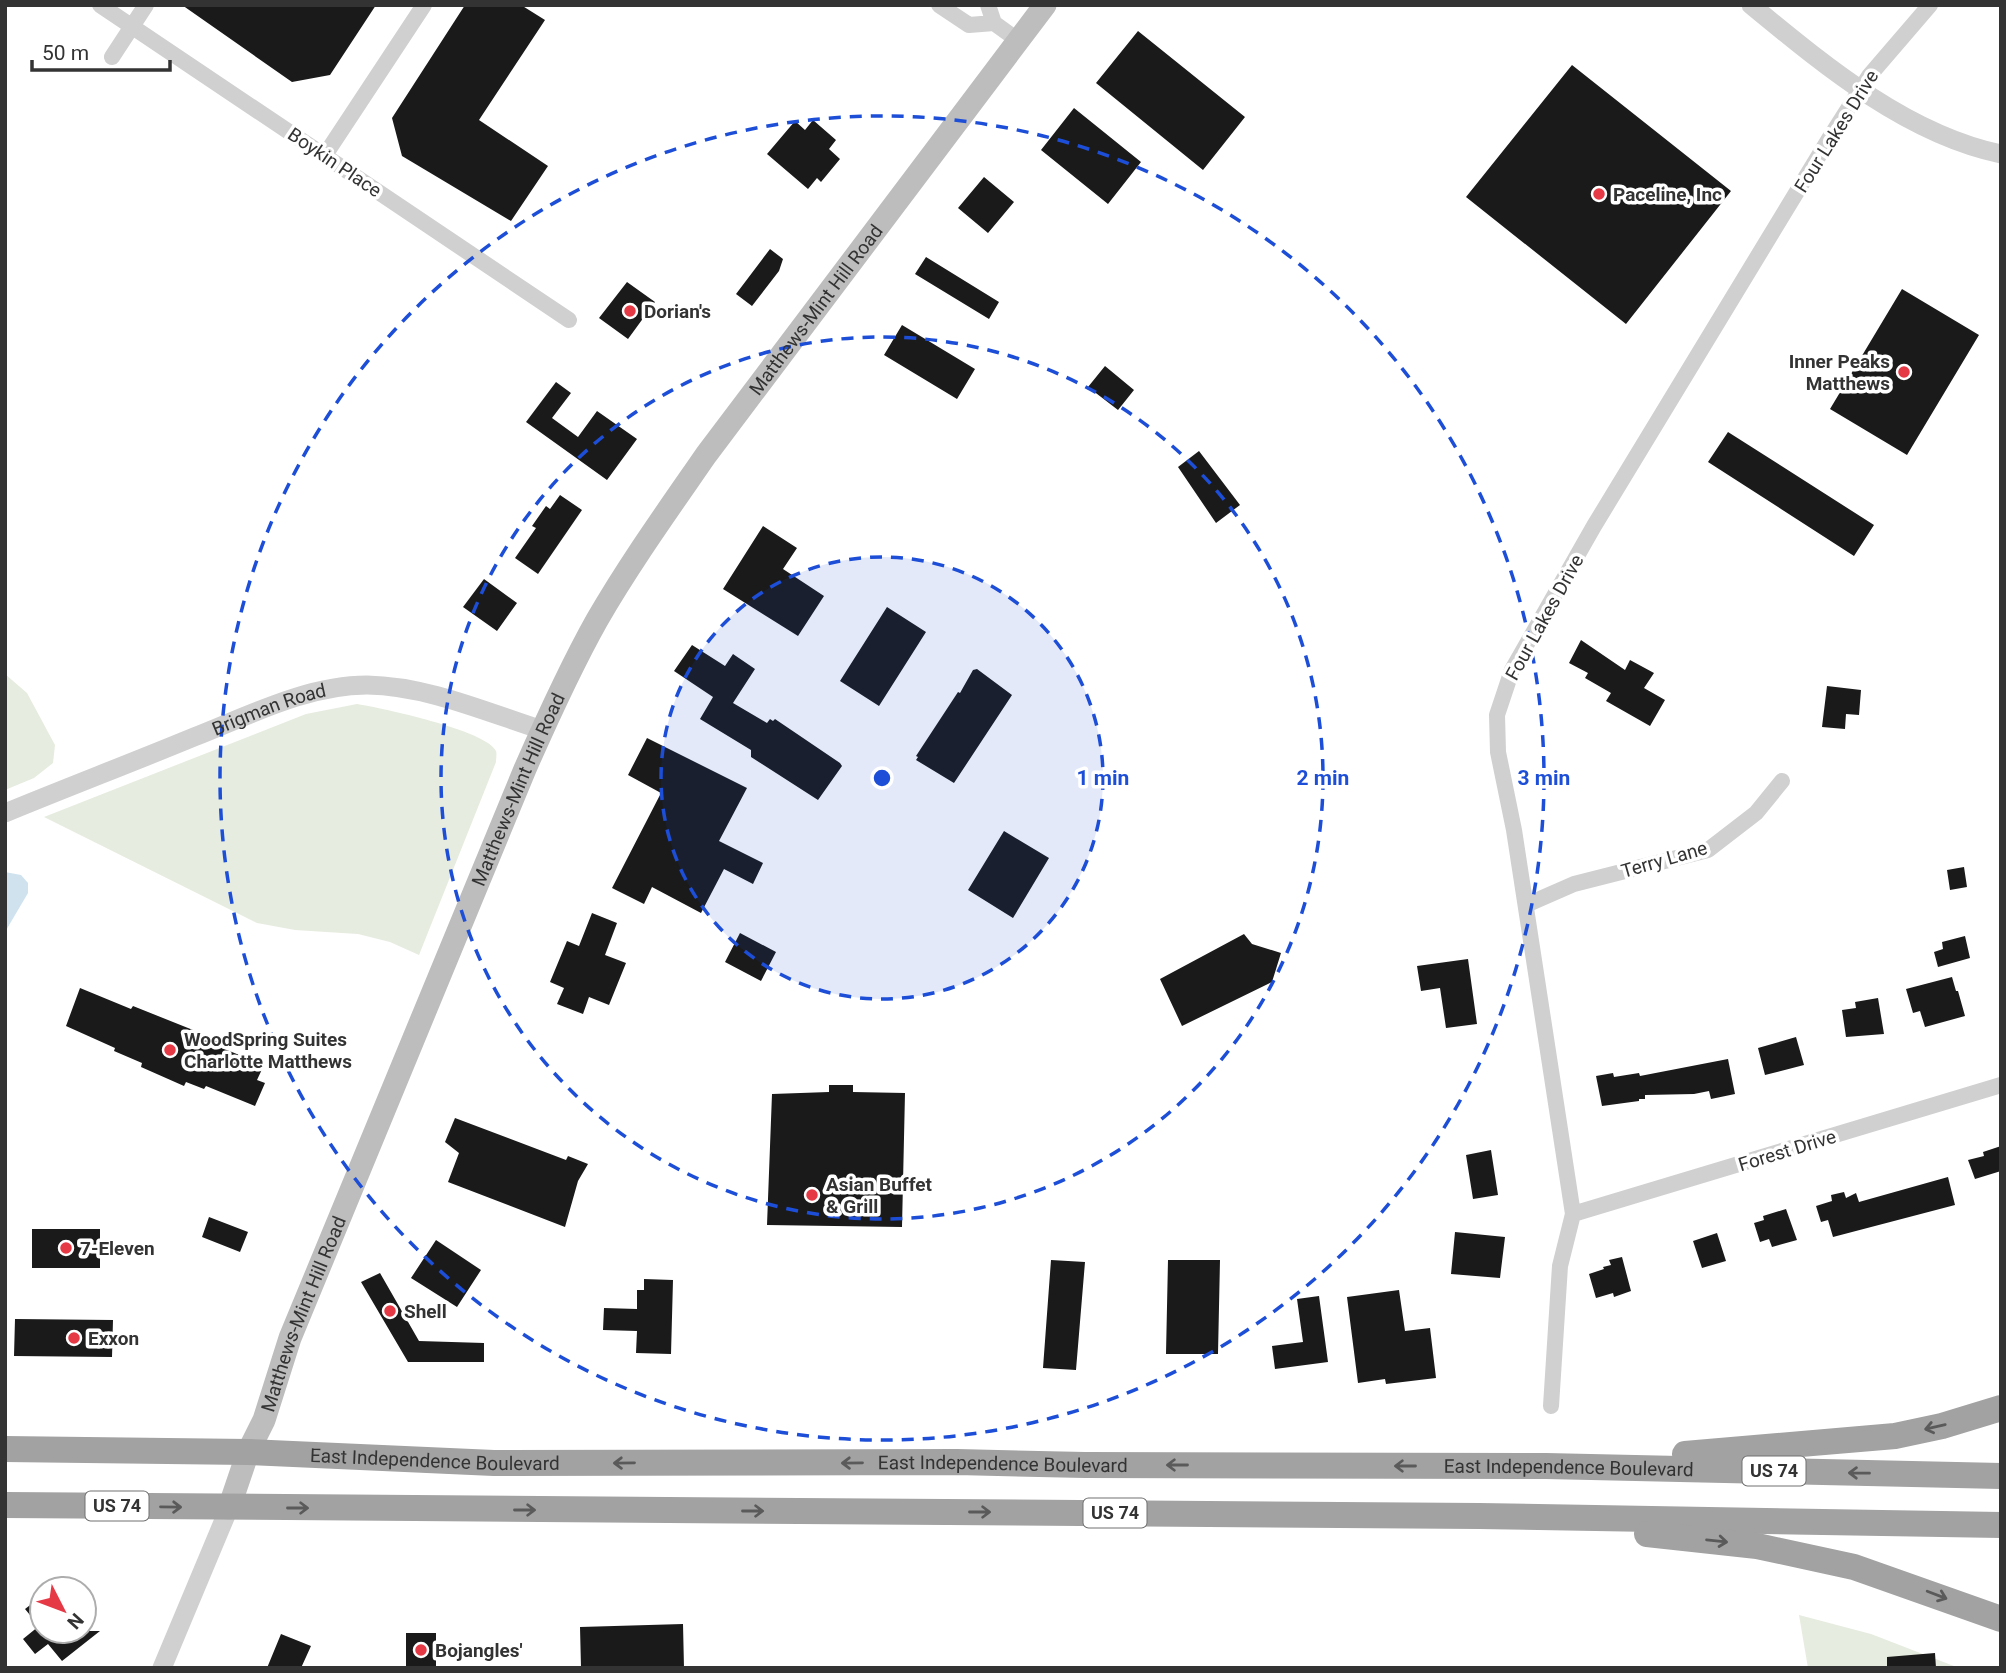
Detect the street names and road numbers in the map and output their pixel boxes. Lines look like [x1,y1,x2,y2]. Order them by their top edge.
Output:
street label: Four Lakes Drive [1790,66,1883,197]
street label: Boykin Place [284,123,386,202]
street label: Matthews-Mint Hill Road [744,220,888,400]
street label: Four Lakes Drive [1500,550,1588,684]
street label: Brigman Road [209,679,328,741]
street label: Matthews-Mint Hill Road [467,689,570,889]
street label: Terry Lane [1618,836,1710,883]
street label: Forest Drive [1736,1125,1839,1176]
street label: Matthews-Mint Hill Road [256,1213,351,1415]
street label: East Independence Boulevard [309,1444,560,1475]
street label: East Independence Boulevard [878,1451,1128,1477]
street label: East Independence Boulevard [1444,1455,1694,1481]
road number: US 74 [1742,1456,1806,1486]
road number: US 74 [86,1492,148,1520]
road number: US 74 [1084,1498,1146,1528]

